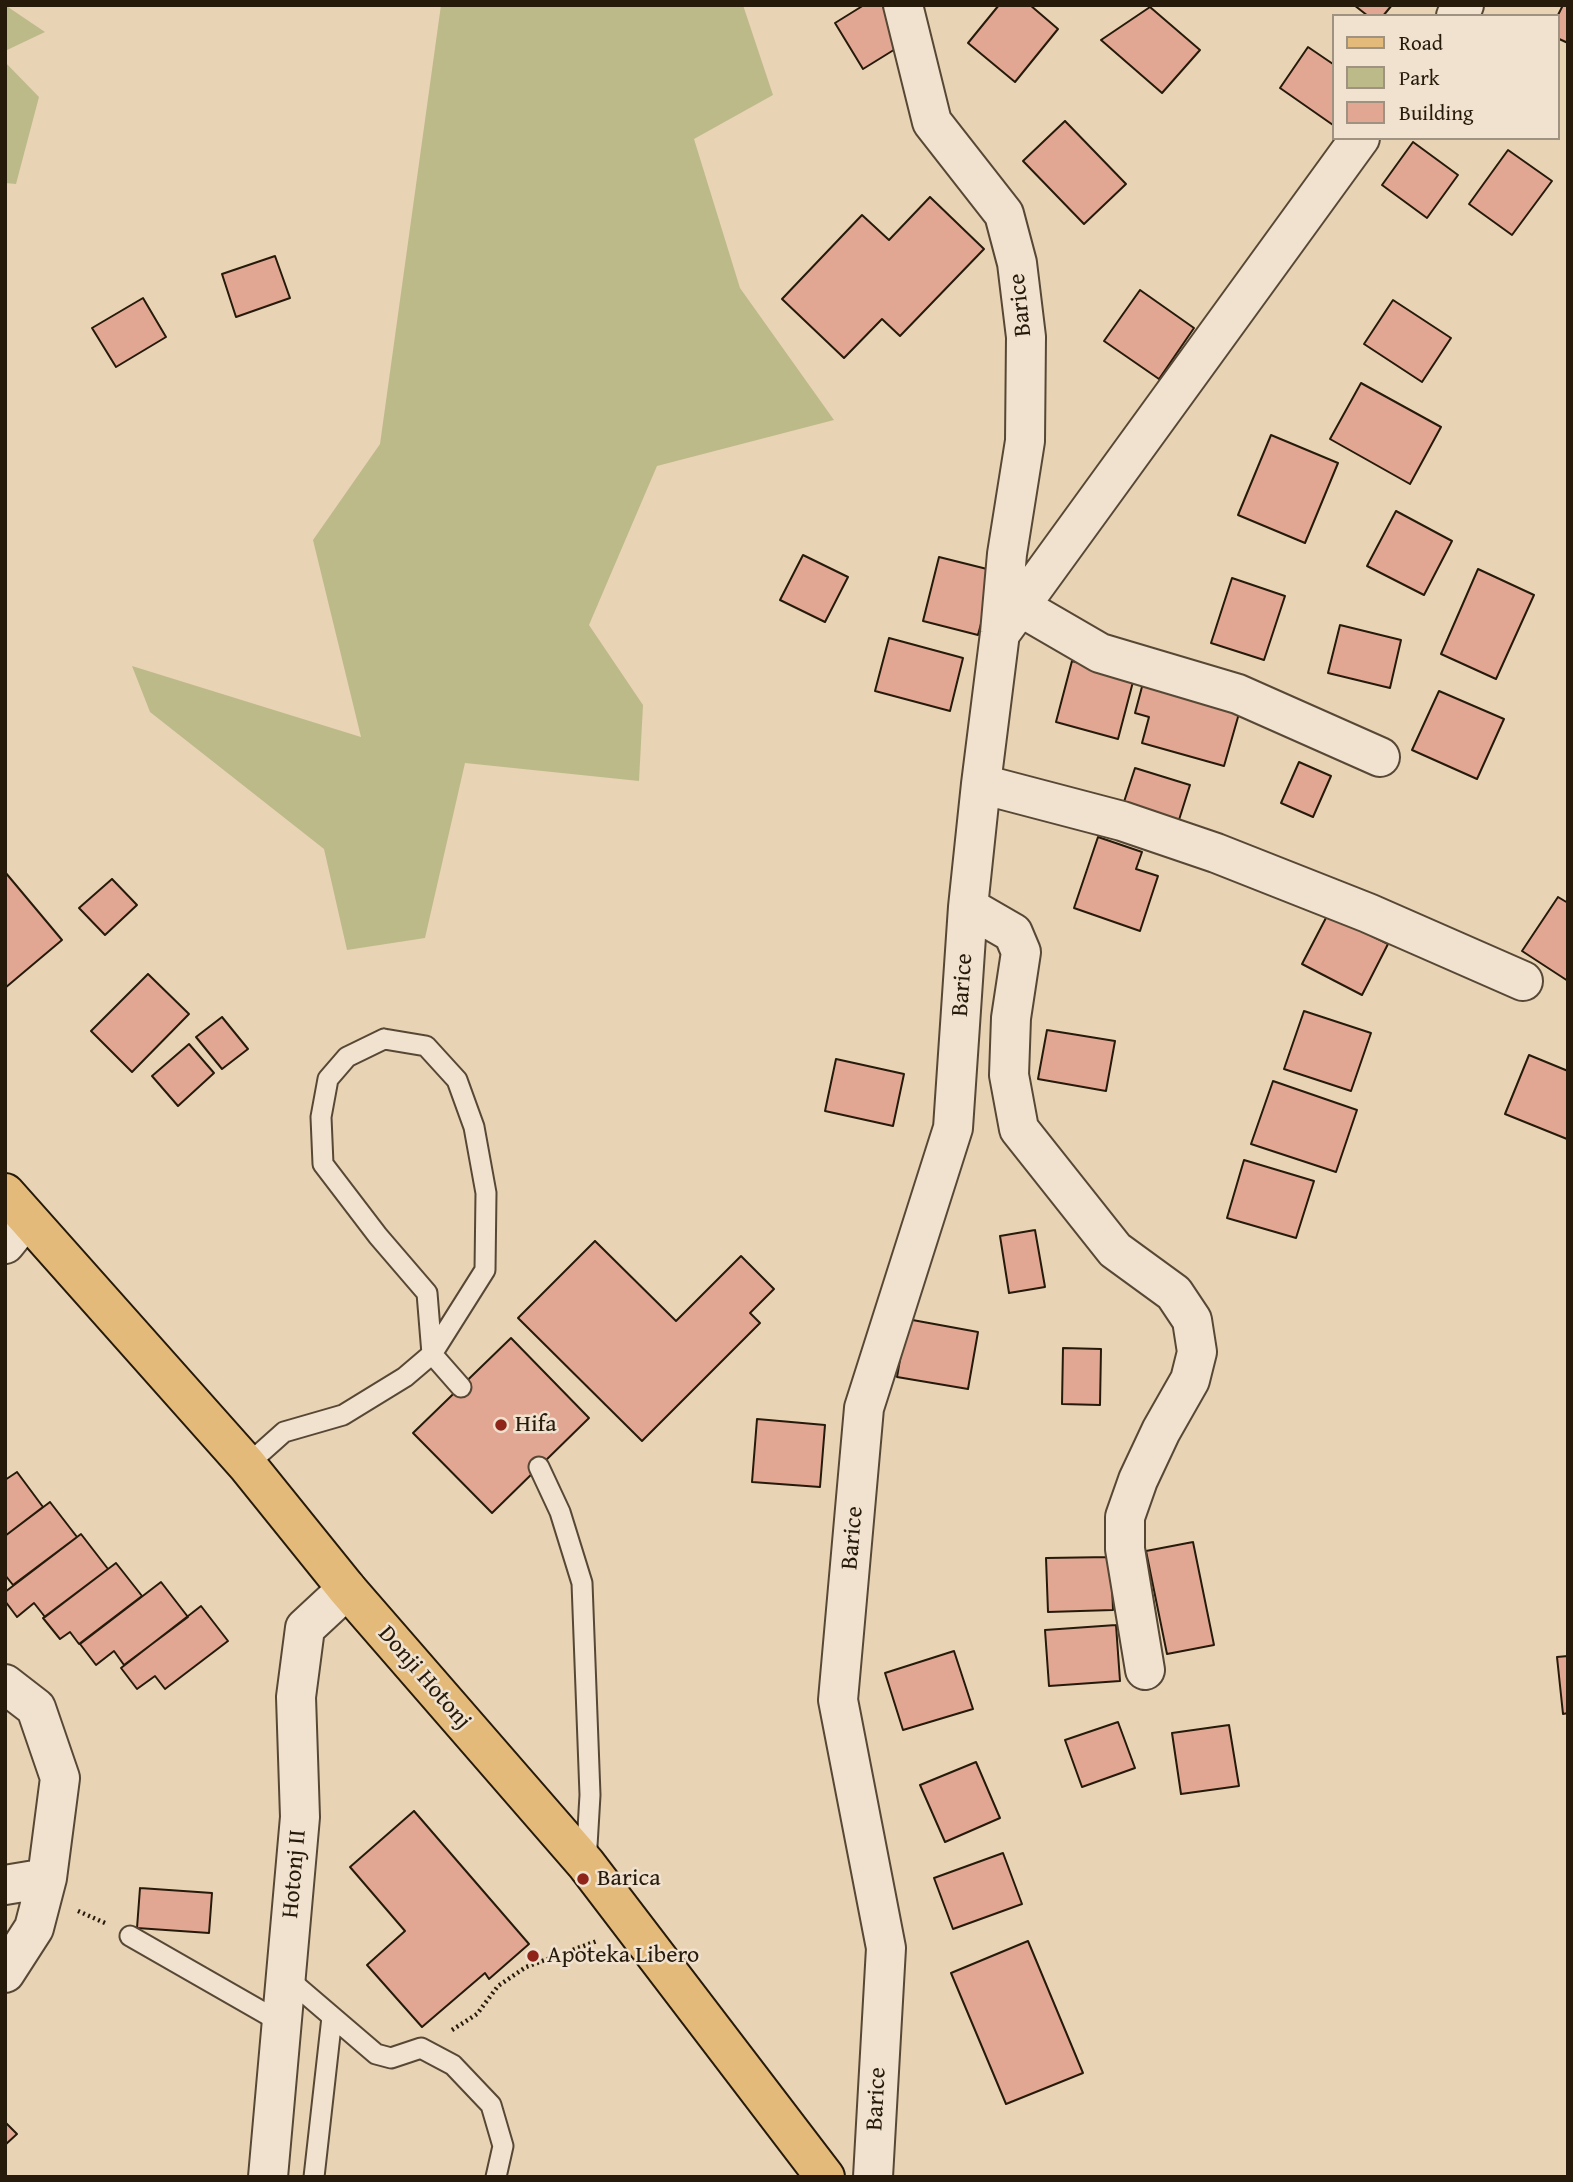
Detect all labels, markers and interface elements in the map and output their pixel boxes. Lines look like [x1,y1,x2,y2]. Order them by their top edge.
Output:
legend [1332,14,1559,140]
text: Road [1399,27,1443,58]
text: Park [1399,62,1440,93]
text: Building [1399,97,1473,128]
street label: Barice [1003,272,1039,338]
street label: Barice [946,952,980,1018]
place label: Hifa [515,1411,557,1439]
marker: Hifa [493,1417,509,1433]
street label: Barice [836,1505,870,1571]
street label: Donji Hotonj [371,1620,477,1736]
street label: Hotonj II [277,1828,313,1920]
place label: Barica [597,1865,661,1893]
marker: Barica [575,1871,591,1887]
place label: Apoteka Libero [547,1942,699,1970]
marker: Apoteka Libero [525,1948,541,1964]
street label: Barice [861,2067,893,2131]

